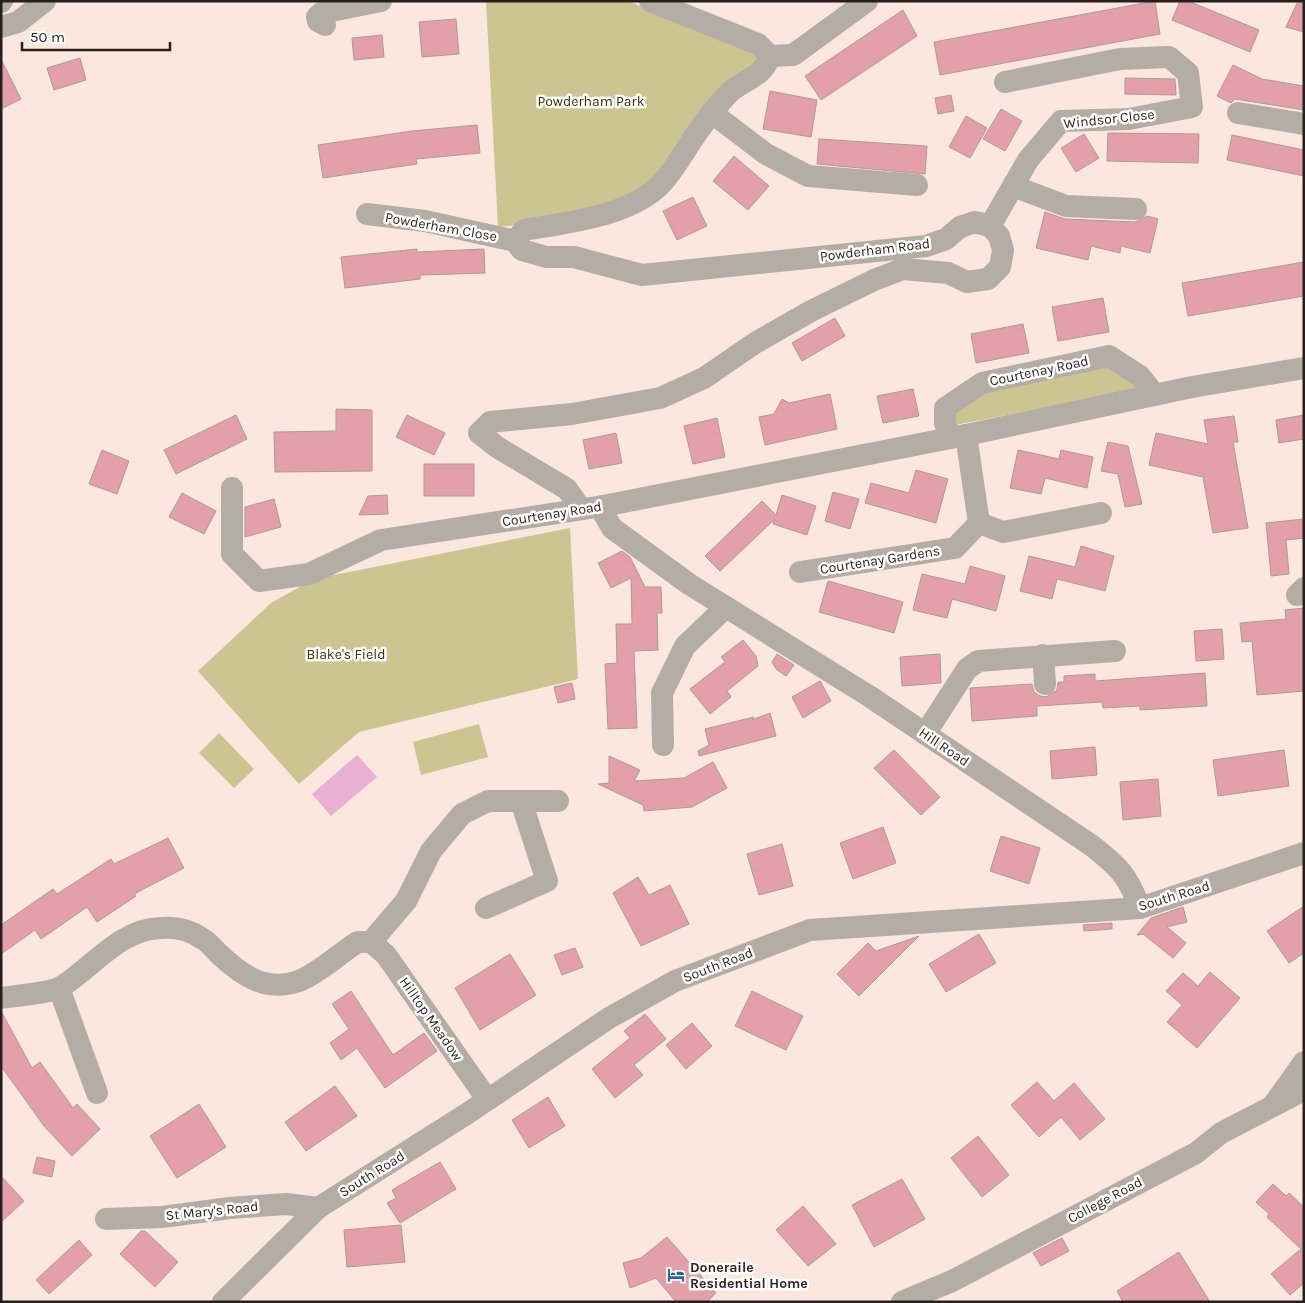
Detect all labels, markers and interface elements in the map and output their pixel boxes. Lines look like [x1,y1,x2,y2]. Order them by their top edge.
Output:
scale bar [22,20,170,52]
text: 50 m [30,28,65,46]
park label: Powderham Park [537,93,645,110]
street label: Windsor Close [1063,106,1155,132]
street label: Powderham Close [384,209,498,245]
street label: Powderham Road [819,235,931,265]
street label: Courtenay Road [988,352,1090,390]
street label: Courtenay Road [501,498,603,530]
street label: Courtenay Gardens [819,542,941,578]
park label: Blake's Field [307,646,385,663]
street label: Hill Road [916,724,972,770]
street label: South Road [1136,877,1212,915]
street label: South Road [680,944,756,986]
street label: Hilltop Meadow [396,974,466,1064]
street label: South Road [336,1147,408,1201]
street label: College Road [1065,1173,1145,1227]
street label: St Mary's Road [165,1198,259,1224]
place label: Doneraile Residential Home [690,1259,808,1292]
hotel icon: Doneraile Residential Home [666,1265,686,1285]

